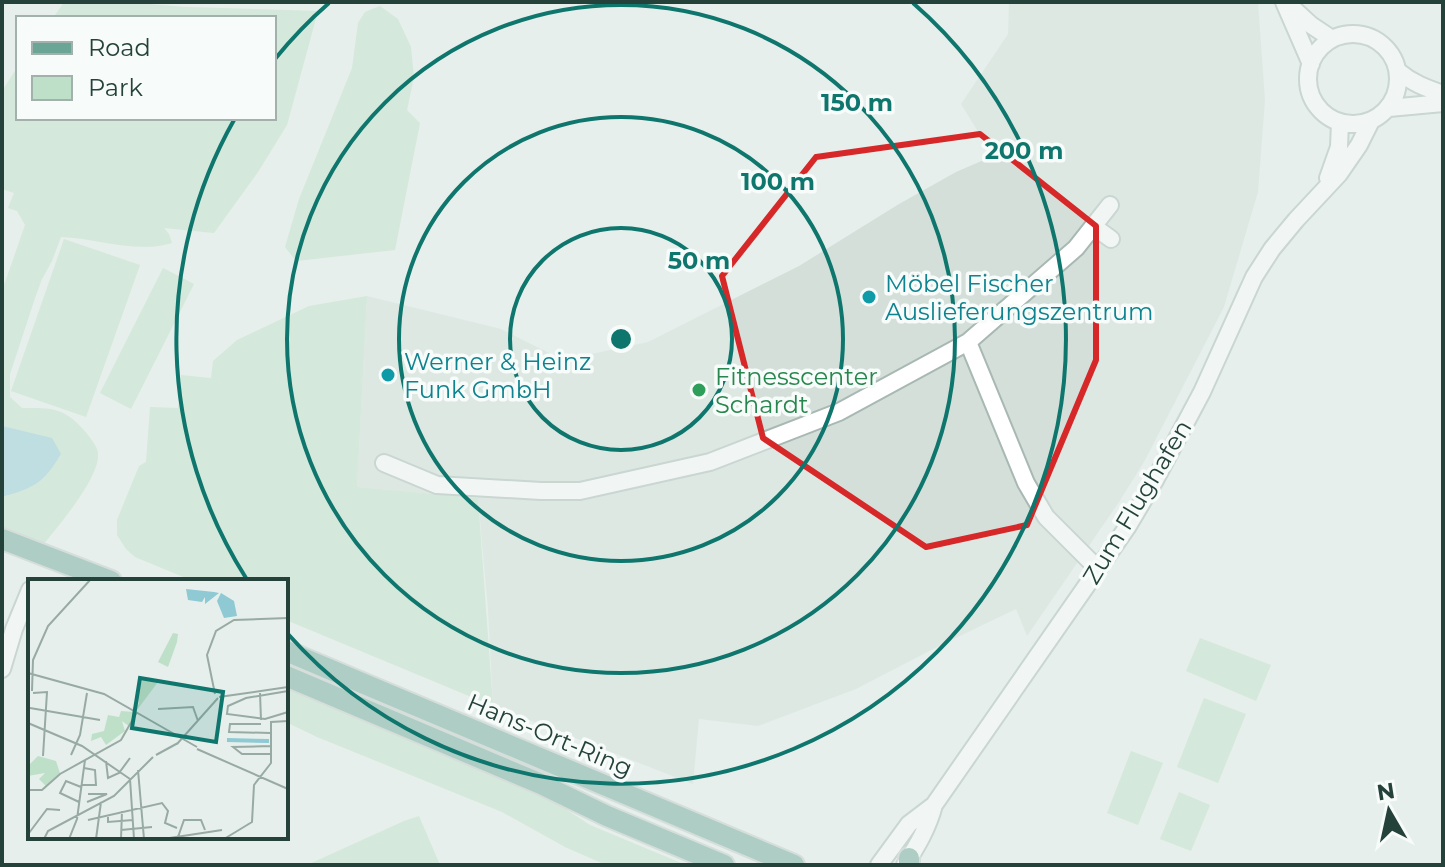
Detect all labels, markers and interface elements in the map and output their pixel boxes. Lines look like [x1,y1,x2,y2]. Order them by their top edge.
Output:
legend [16,16,276,120]
text: Road [88,33,151,62]
text: Park [88,73,143,102]
text: 150 m [821,88,893,117]
text: 200 m [985,136,1063,165]
text: 100 m [741,167,815,196]
text: 50 m [668,246,730,275]
place label: Möbel Fischer Auslieferungszentrum [885,269,1154,326]
marker: Möbel Fischer Auslieferungszentrum [860,288,878,306]
centre of rings [607,325,635,353]
place label: Werner & Heinz Funk GmbH [404,347,591,404]
place label: Fitnesscenter Schardt [715,362,878,419]
marker: Werner & Heinz Funk GmbH [379,366,397,384]
marker: Fitnesscenter Schardt [690,381,708,399]
street label: Zum Flughafen [1077,415,1197,589]
inset map [28,579,288,839]
street label: Hans-Ort-Ring [463,687,637,783]
north arrow [1349,771,1429,851]
text: N [1375,777,1397,806]

